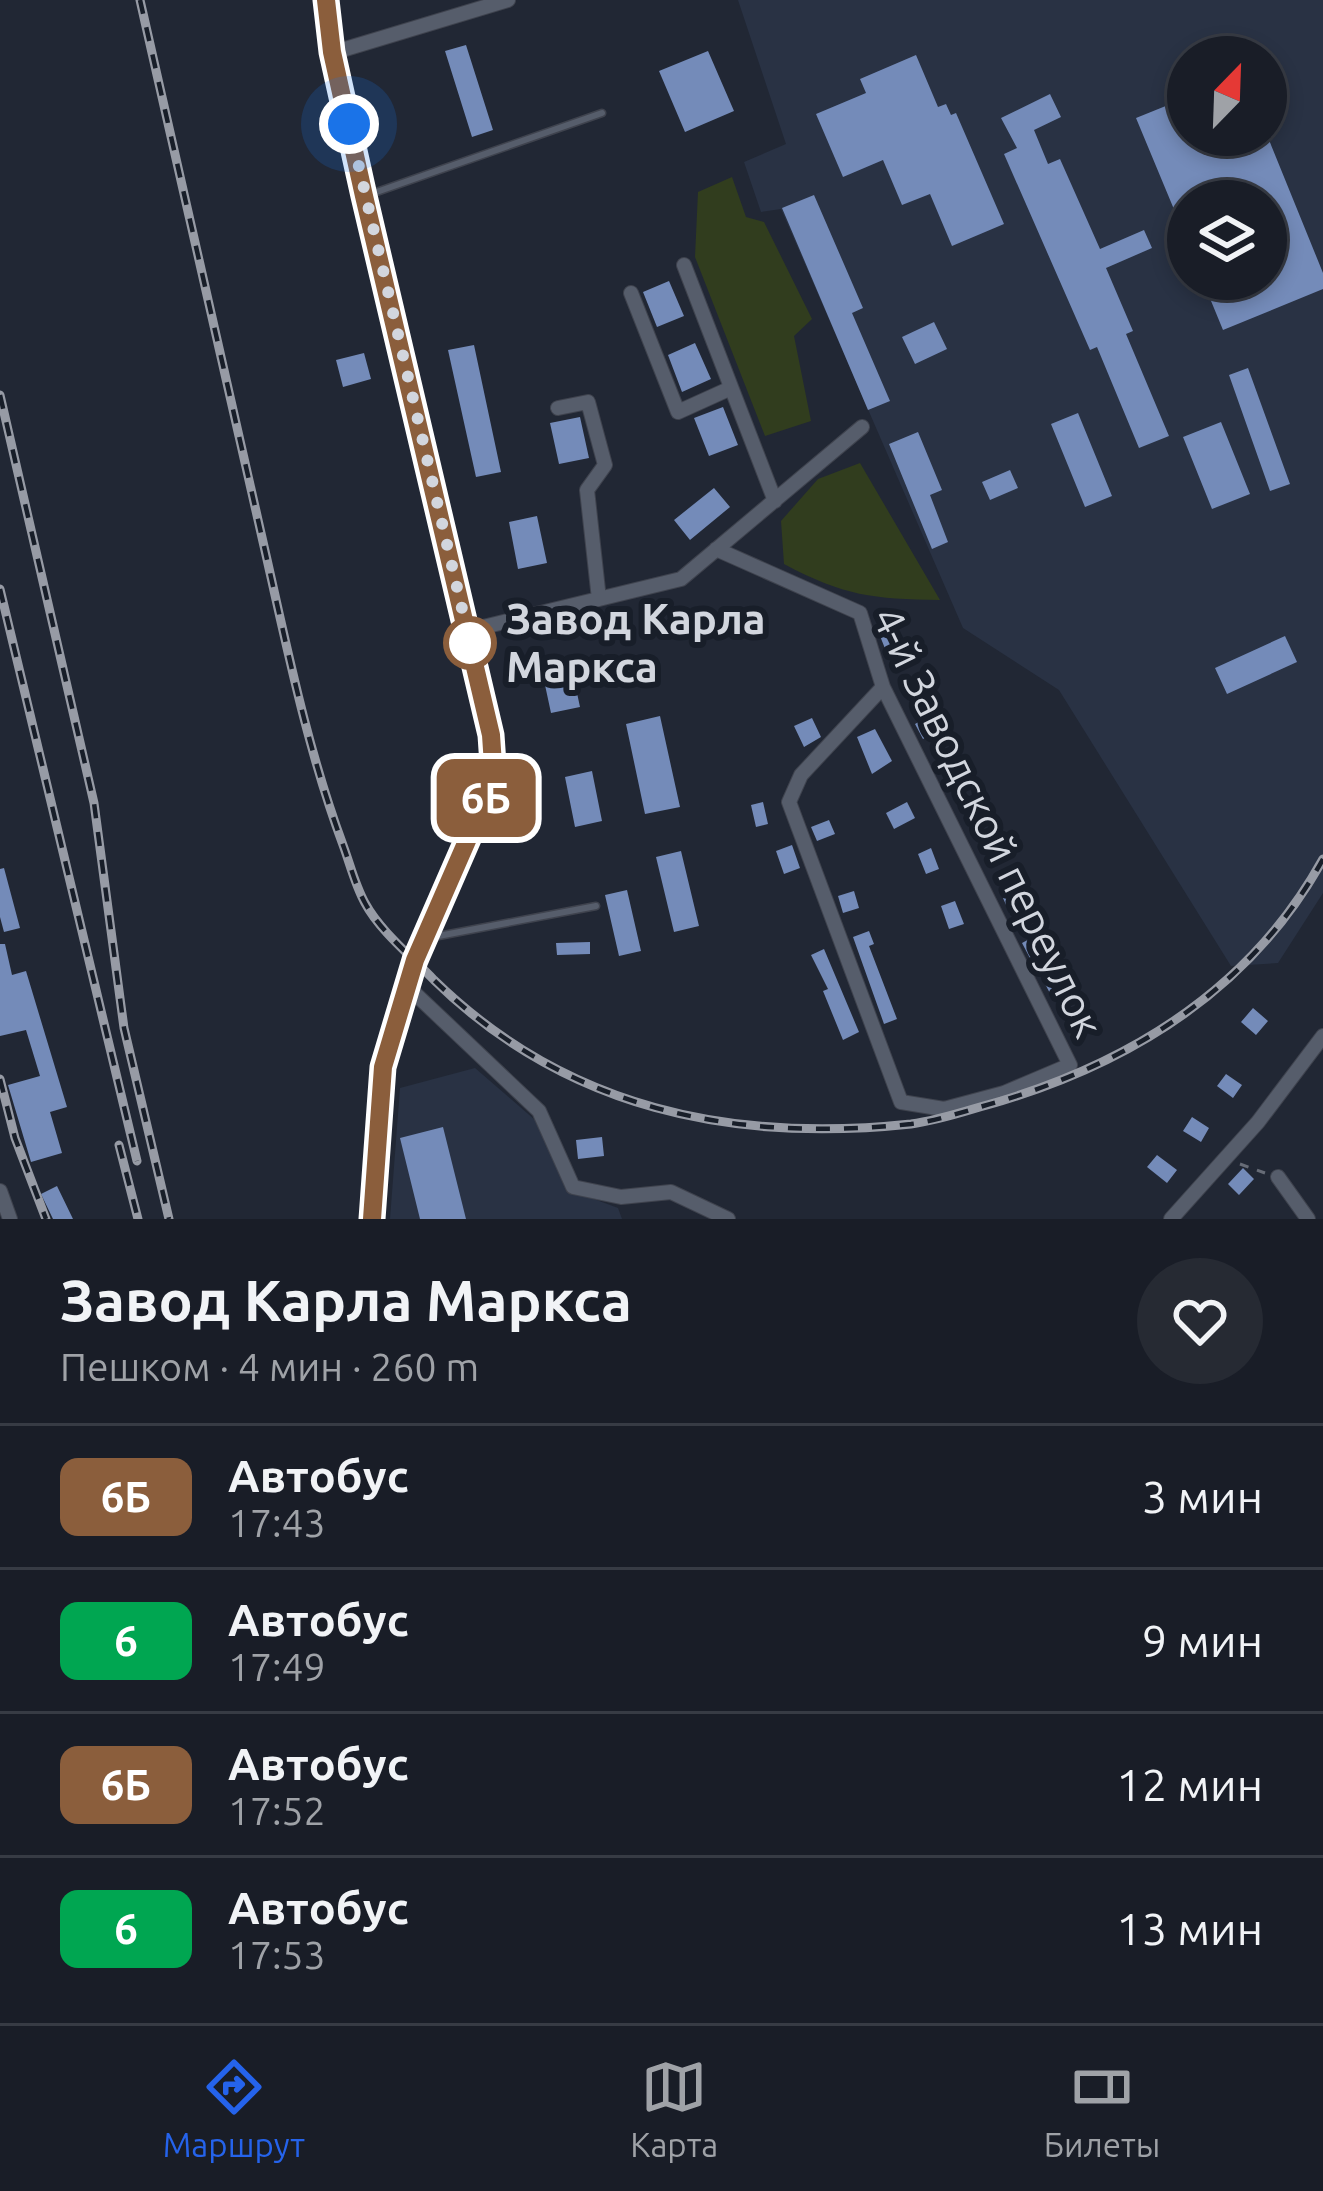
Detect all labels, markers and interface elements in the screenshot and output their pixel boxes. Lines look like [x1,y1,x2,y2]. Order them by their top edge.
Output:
north arrow [1167,36,1287,156]
map controls [1167,36,1287,300]
your location [319,94,379,154]
button: layers [1167,180,1287,300]
place label: Завод Карла Маркса [506,595,766,690]
street label: 4-й Заводской переулок [864,599,1113,1044]
marker: Завод Карла Маркса [445,618,495,668]
line badge: 6Б [432,759,540,837]
text: 6Б [461,774,511,821]
button: heart [1137,1258,1263,1384]
text: Завод Карла Маркса [60,1268,632,1332]
text: Пешком · 4 мин · 260 m [60,1345,479,1388]
text: Автобус [228,1450,409,1501]
text: 3 мин [1142,1471,1263,1522]
text: 6Б [101,1473,151,1520]
text: 17:43 [228,1501,326,1544]
text: Автобус [228,1594,409,1645]
text: 9 мин [1142,1615,1263,1666]
text: 6 [114,1617,138,1664]
text: 17:49 [228,1645,326,1688]
text: Автобус [228,1738,409,1789]
text: 12 мин [1116,1759,1263,1810]
text: 6Б [101,1761,151,1808]
text: 17:52 [228,1789,326,1832]
text: Автобус [228,1882,409,1933]
text: 13 мин [1116,1903,1263,1954]
text: 6 [114,1905,138,1952]
text: 17:53 [228,1933,326,1976]
tab: Маршрут [163,2054,305,2163]
tab: Карта [630,2054,718,2163]
tab: Билеты [1044,2054,1160,2163]

